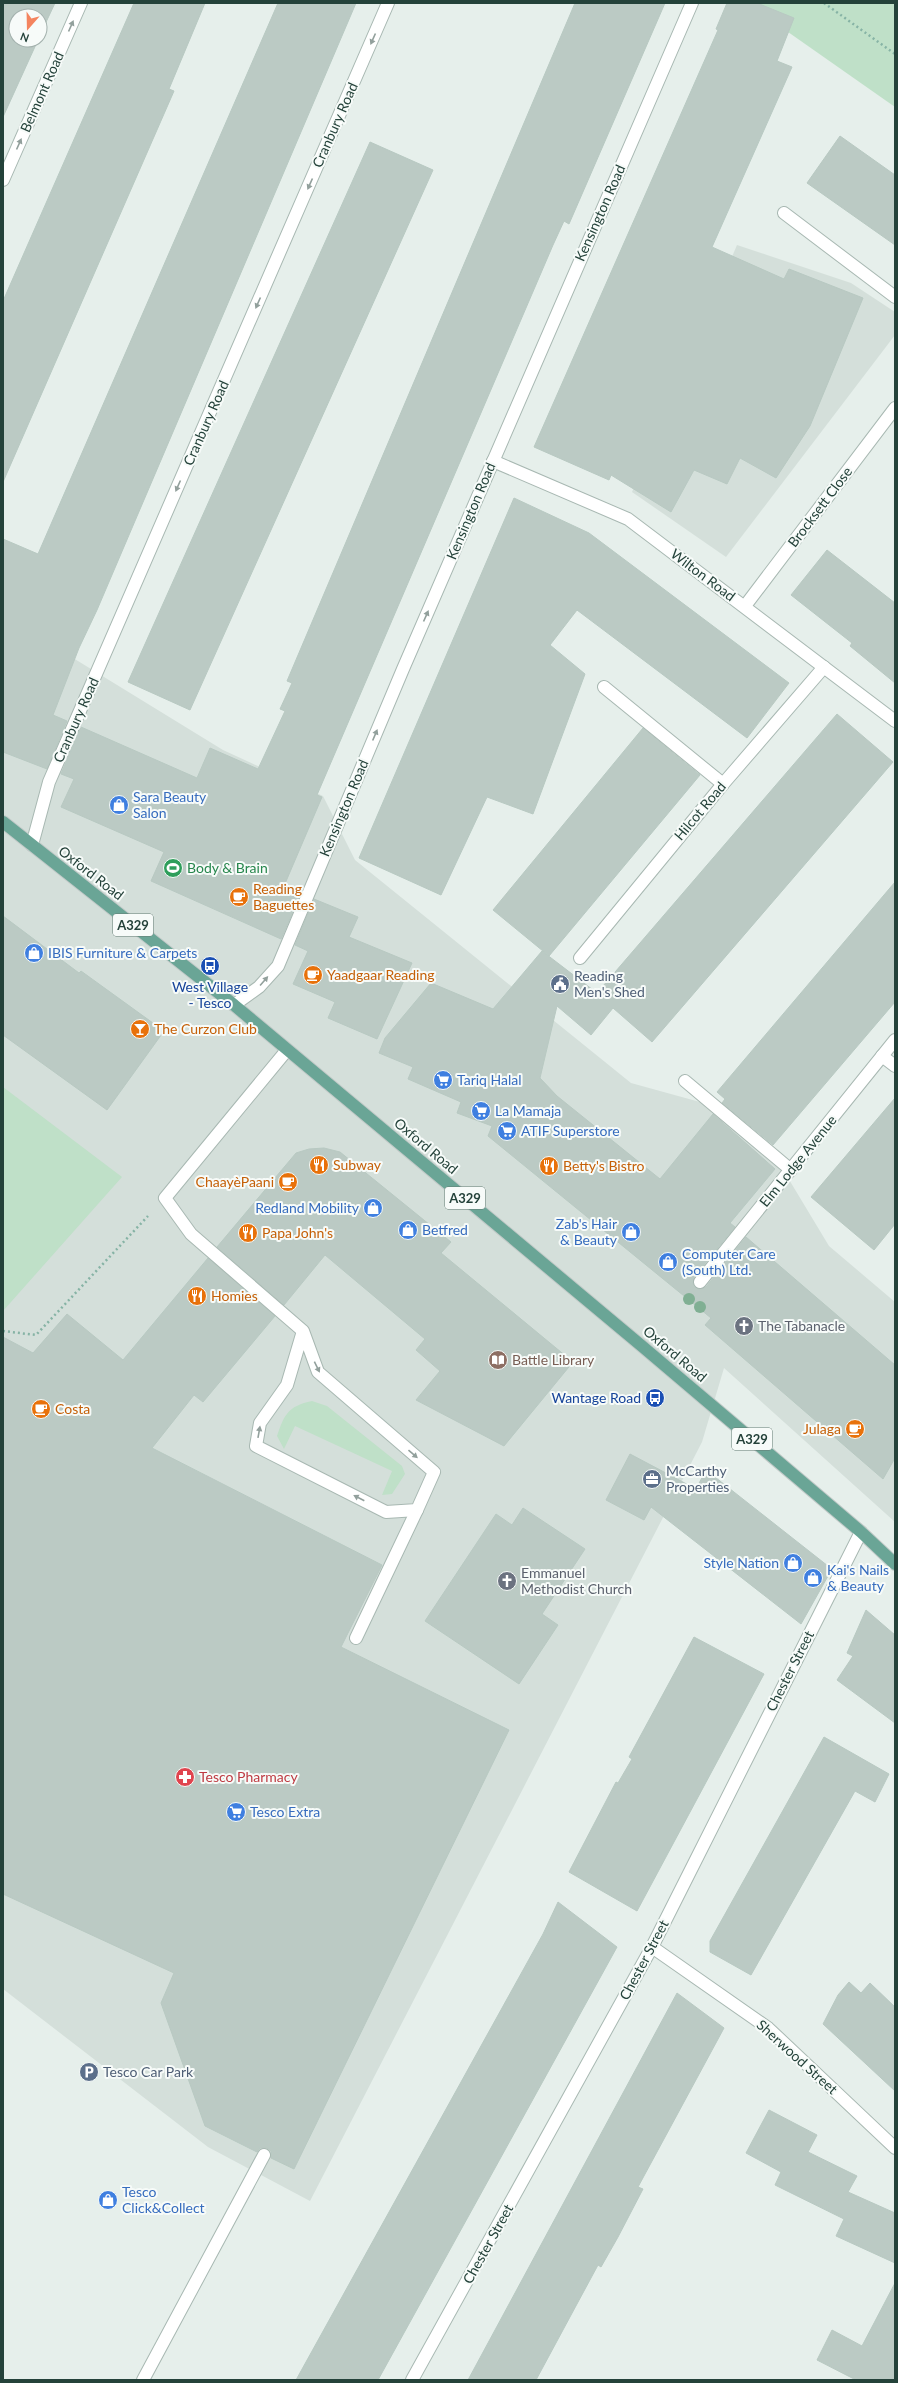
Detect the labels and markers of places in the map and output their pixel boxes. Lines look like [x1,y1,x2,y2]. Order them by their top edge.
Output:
place label: Sara Beauty Salon [133,788,207,821]
shop icon: Sara Beauty Salon [108,794,130,816]
sports icon: Body & Brain [162,857,184,879]
place label: Body & Brain [187,859,268,876]
place label: Reading Baguettes [253,880,314,913]
cafe icon: Reading Baguettes [228,886,250,908]
shop icon: IBIS Furniture & Carpets [23,942,45,964]
place label: IBIS Furniture & Carpets [48,944,197,961]
bus stop icon: West Village - Tesco [199,955,221,977]
cafe icon: Yaadgaar Reading [302,964,324,986]
place label: Yaadgaar Reading [327,966,434,983]
place label: Reading Men's Shed [574,967,645,1000]
public building icon: Reading Men's Shed [549,973,571,995]
place label: West Village - Tesco [172,978,248,1011]
bar icon: The Curzon Club [129,1018,151,1040]
place label: The Curzon Club [154,1020,257,1037]
supermarket icon: Tariq Halal [432,1069,454,1091]
place label: Tariq Halal [457,1071,522,1088]
supermarket icon: La Mamaja [470,1100,492,1122]
place label: La Mamaja [495,1102,561,1119]
supermarket icon: ATIF Superstore [496,1120,518,1142]
place label: ATIF Superstore [521,1122,620,1139]
restaurant icon: Subway [308,1154,330,1176]
restaurant icon: Betty's Bistro [538,1155,560,1177]
place label: Subway [333,1156,382,1173]
place label: Betty's Bistro [563,1157,645,1174]
cafe icon: ChaayèPaani [277,1171,299,1193]
place label: ChaayèPaani [196,1173,274,1190]
shop icon: Redland Mobility [362,1197,384,1219]
place label: Redland Mobility [255,1199,360,1216]
place label: Zab's Hair & Beauty [556,1215,618,1248]
shop icon: Betfred [397,1219,419,1241]
place label: Betfred [422,1221,468,1238]
shop icon: Zab's Hair & Beauty [620,1221,642,1243]
restaurant icon: Papa John's [237,1222,259,1244]
place label: Papa John's [262,1224,333,1241]
place label: Computer Care (South) Ltd. [682,1245,776,1278]
shop icon: Computer Care (South) Ltd. [657,1251,679,1273]
restaurant icon: Homies [186,1285,208,1307]
place label: Homies [211,1287,258,1304]
church icon: The Tabanacle [733,1315,755,1337]
place label: The Tabanacle [758,1317,845,1334]
library icon: Battle Library [487,1349,509,1371]
place label: Battle Library [512,1351,595,1368]
bus stop icon: Wantage Road [644,1387,666,1409]
place label: Wantage Road [551,1389,641,1406]
cafe icon: Costa [30,1398,52,1420]
place label: Costa [55,1400,90,1417]
cafe icon: Julaga [844,1418,866,1440]
place label: Julaga [803,1420,841,1437]
place label: McCarthy Properties [666,1462,729,1495]
office icon: McCarthy Properties [641,1468,663,1490]
shop icon: Style Nation [782,1552,804,1574]
place label: Style Nation [703,1554,779,1571]
place label: Kai's Nails & Beauty [827,1561,889,1594]
place label: Emmanuel Methodist Church [521,1564,632,1597]
shop icon: Kai's Nails & Beauty [802,1567,824,1589]
church icon: Emmanuel Methodist Church [496,1570,518,1592]
pharmacy icon: Tesco Pharmacy [174,1766,196,1788]
place label: Tesco Pharmacy [199,1768,298,1785]
supermarket icon: Tesco Extra [225,1801,247,1823]
place label: Tesco Extra [250,1803,320,1820]
parking icon: Tesco Car Park [78,2061,100,2083]
place label: Tesco Car Park [103,2063,194,2080]
place label: Tesco Click&Collect [122,2183,205,2216]
shop icon: Tesco Click&Collect [97,2189,119,2211]

